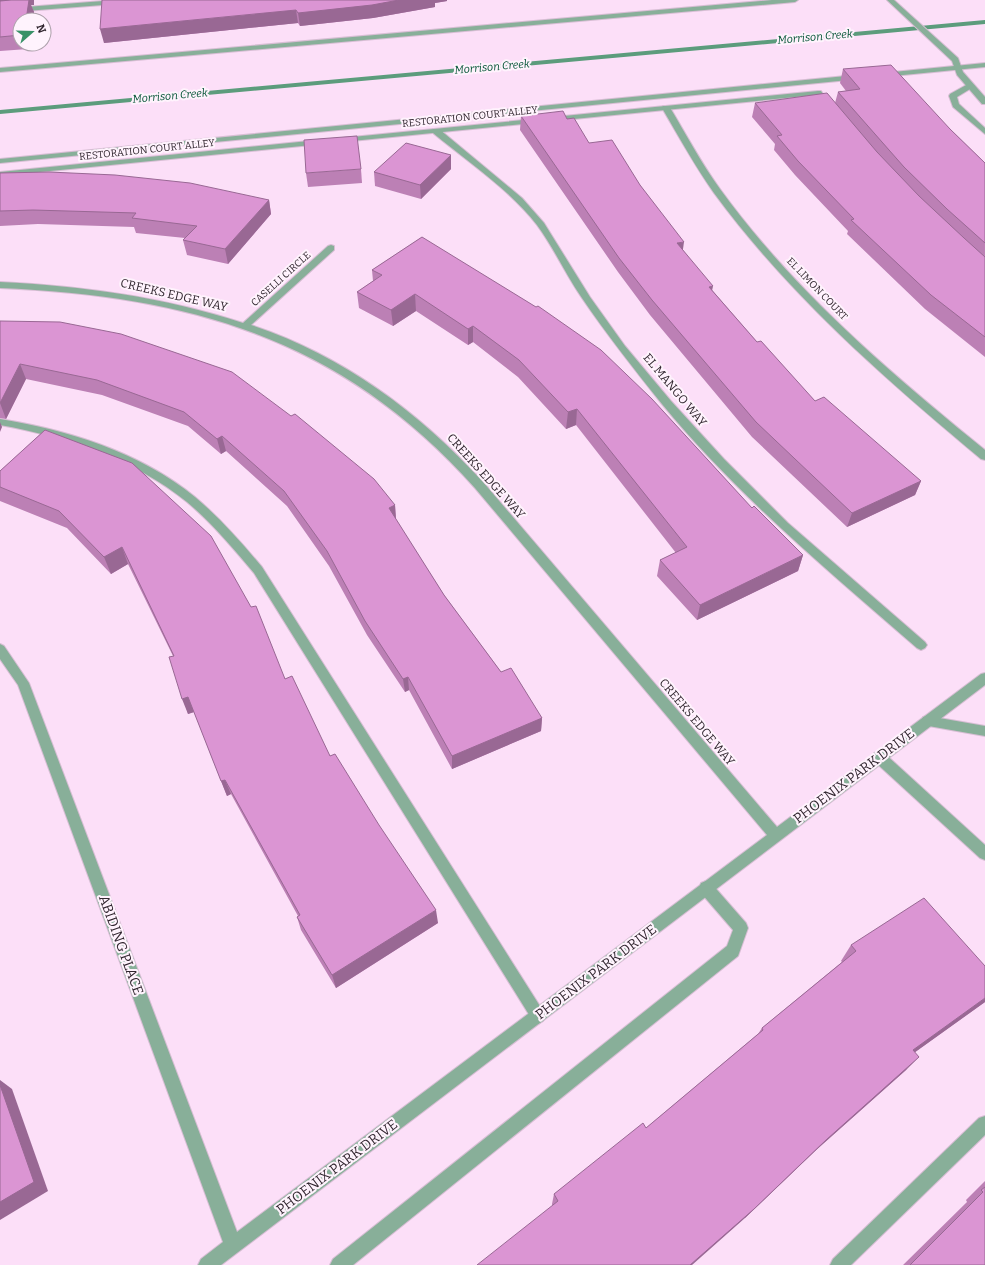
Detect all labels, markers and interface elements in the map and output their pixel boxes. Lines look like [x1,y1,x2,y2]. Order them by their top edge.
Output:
north arrow [12,12,52,52]
text: N [33,23,49,35]
water label: Morrison Creek [777,27,854,47]
water label: Morrison Creek [454,57,531,77]
water label: Morrison Creek [132,86,209,106]
street label: RESTORATION COURT ALLEY [402,104,539,130]
street label: RESTORATION COURT ALLEY [79,137,216,163]
street label: CASELLI CIRCLE [249,249,313,309]
street label: EL LIMON COURT [784,255,850,323]
street label: CREEKS EDGE WAY [119,276,229,314]
street label: EL MANGO WAY [640,351,710,430]
street label: CREEKS EDGE WAY [444,431,528,522]
street label: CREEKS EDGE WAY [656,676,738,769]
street label: PHOENIX PARK DRIVE [790,725,918,827]
street label: ABIDING PLACE [95,893,147,997]
street label: PHOENIX PARK DRIVE [532,921,660,1023]
street label: PHOENIX PARK DRIVE [273,1116,401,1218]

